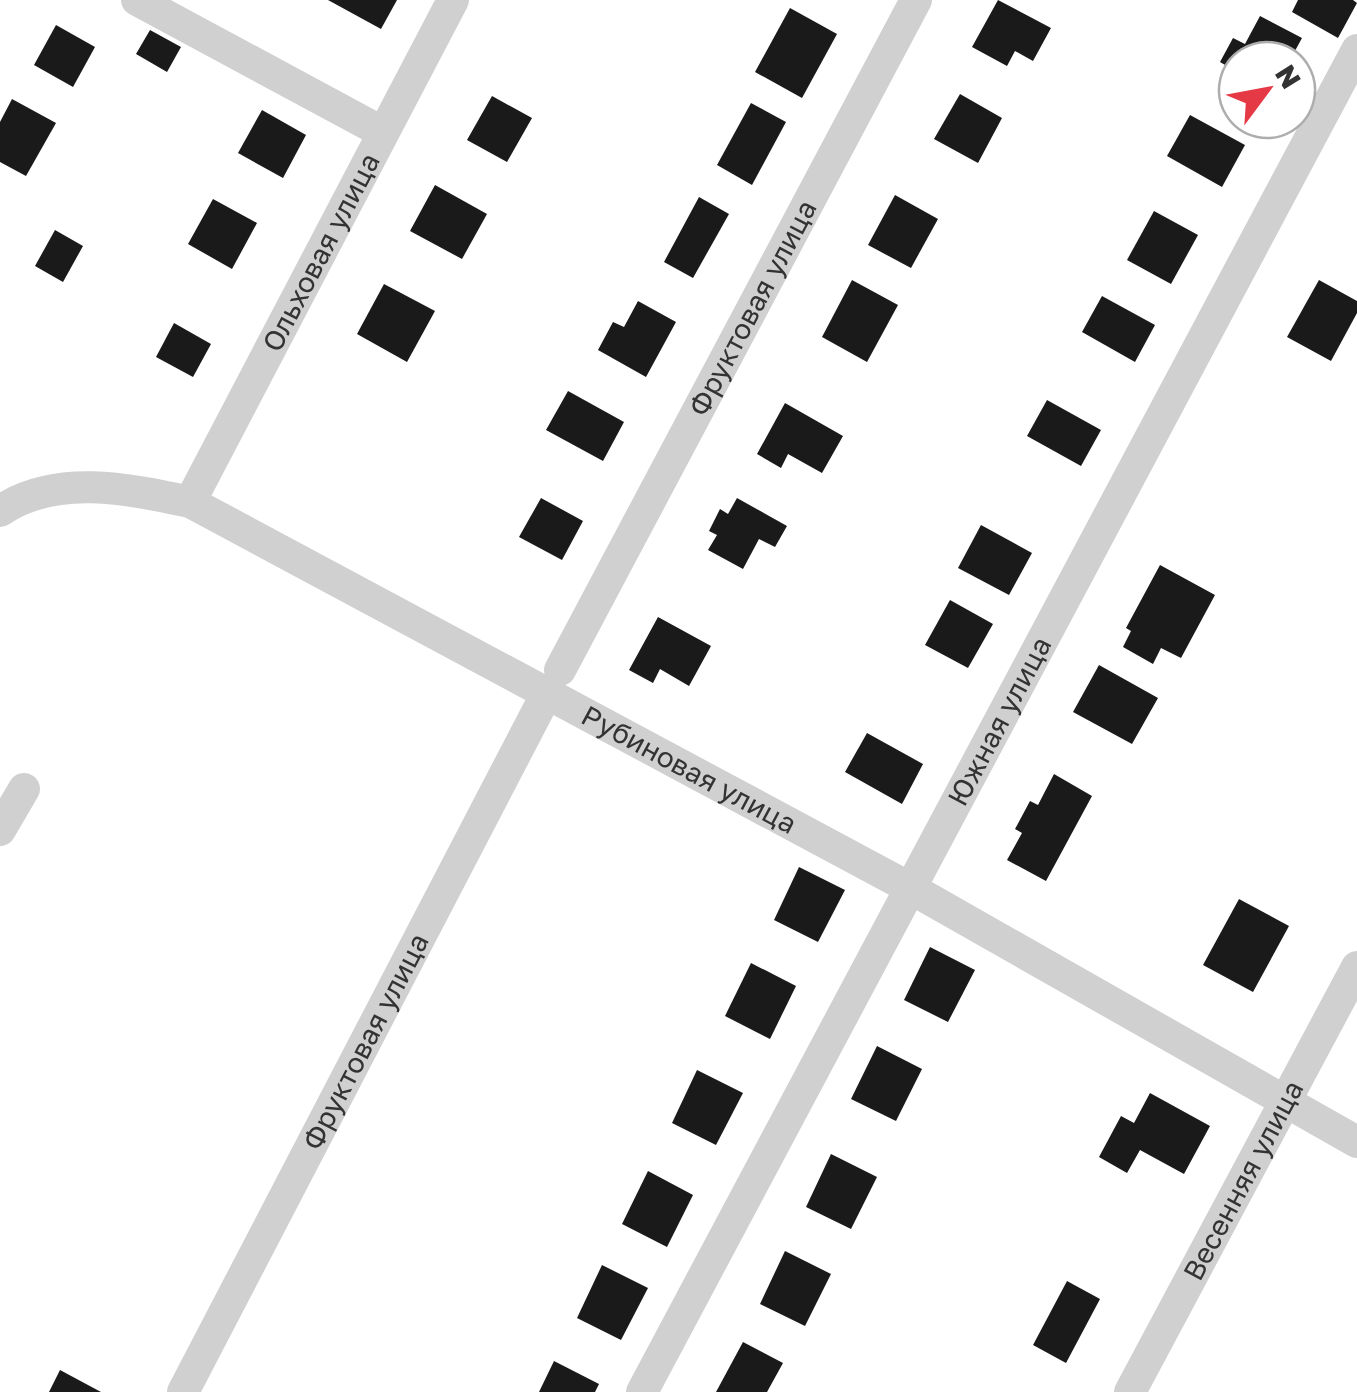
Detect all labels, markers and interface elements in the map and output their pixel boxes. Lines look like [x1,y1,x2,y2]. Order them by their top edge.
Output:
north arrow [1217,40,1317,140]
text: N [1269,59,1308,94]
street label: Ольховая улица [255,147,386,357]
street label: Фруктовая улица [681,194,823,421]
street label: Южная улица [940,631,1057,811]
street label: Рубиновая улица [576,698,802,840]
street label: Фруктовая улица [295,928,435,1155]
street label: Весенняя улица [1176,1074,1309,1286]

